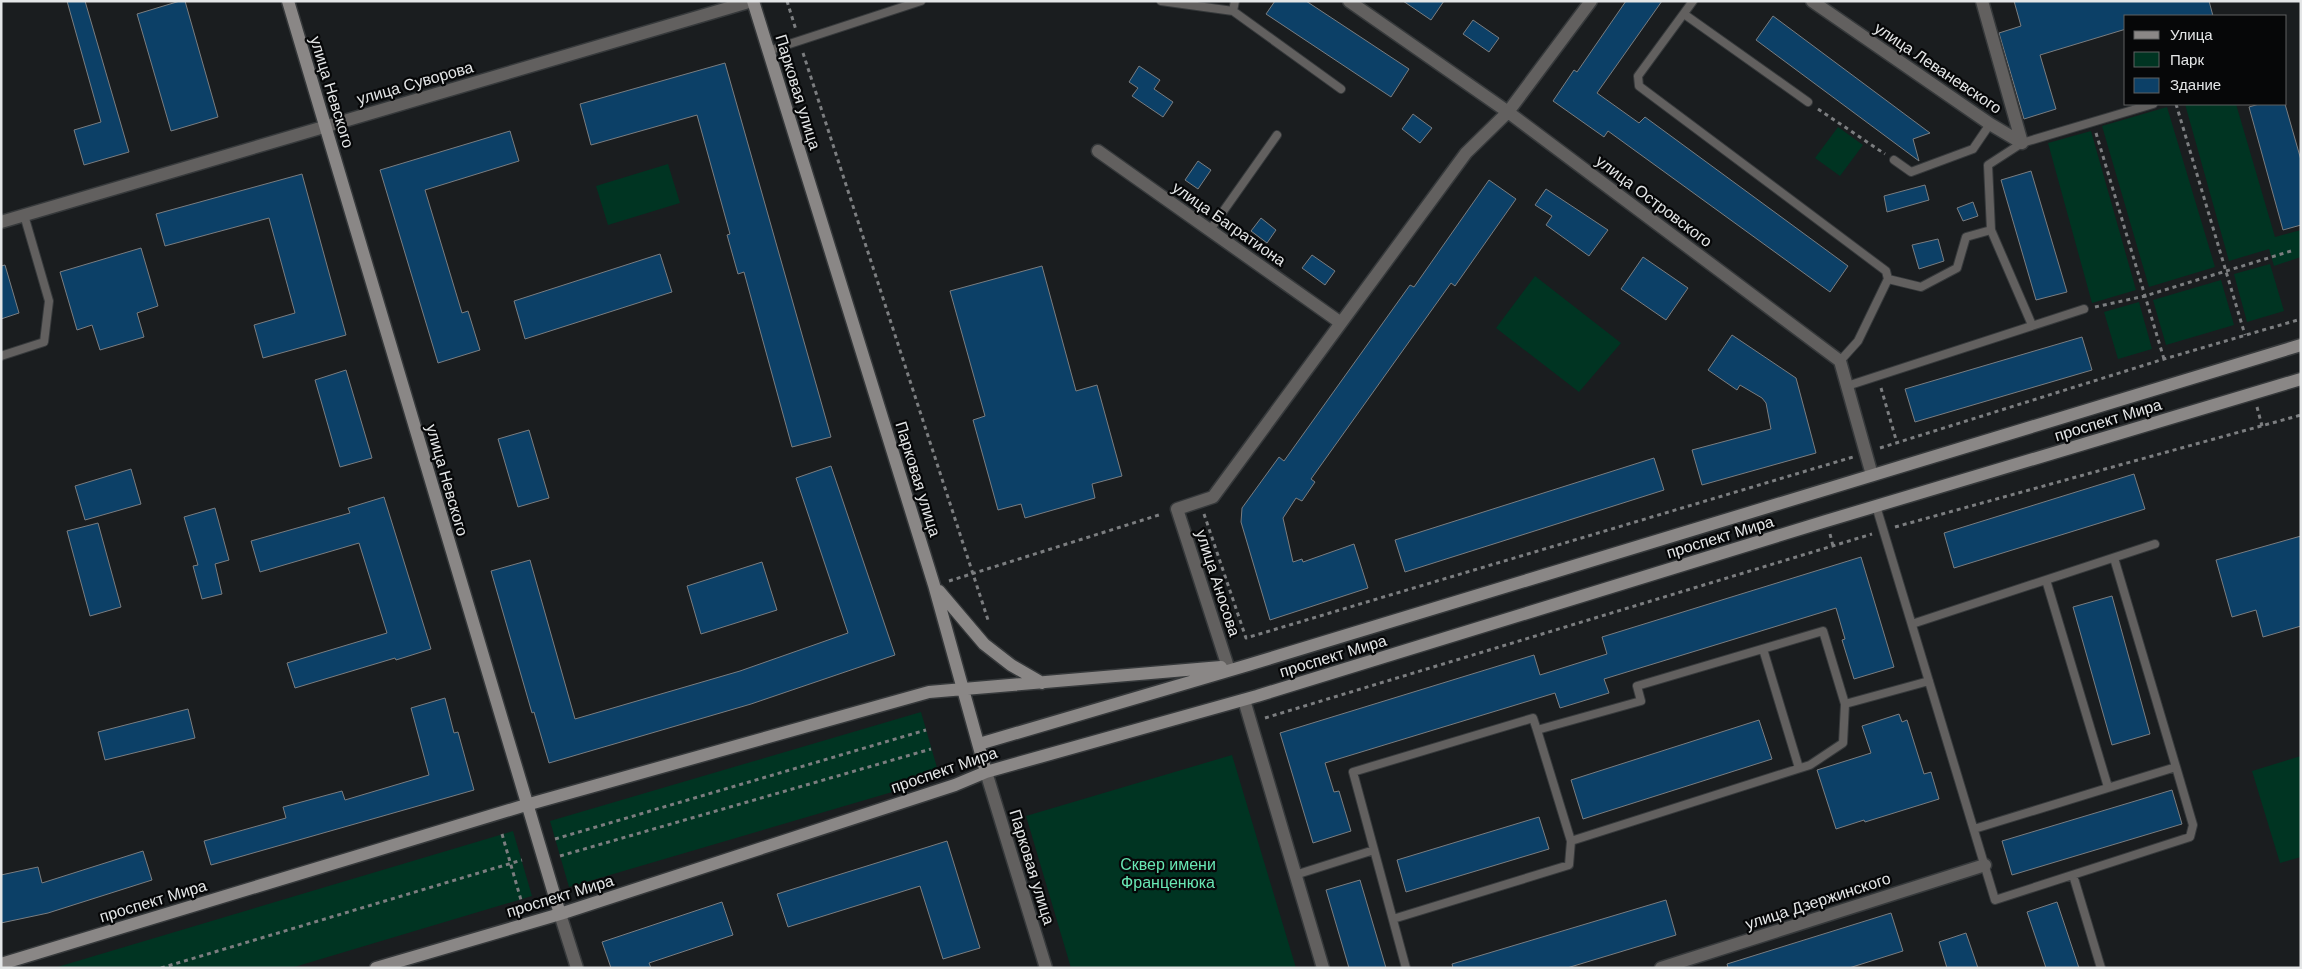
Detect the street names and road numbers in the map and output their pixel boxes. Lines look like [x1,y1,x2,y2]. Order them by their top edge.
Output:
street label: улица Леваневского [1871,19,2005,117]
street label: Парковая улица [772,32,824,152]
street label: улица Невского [307,34,357,150]
street label: улица Суворова [355,58,475,108]
street label: улица Островского [1593,152,1715,250]
street label: улица Багратиона [1169,179,1289,269]
street label: проспект Мира [2052,396,2164,444]
street label: Парковая улица [892,419,944,539]
street label: улица Невского [423,422,471,538]
street label: проспект Мира [1664,513,1776,561]
street label: улица Аносова [1193,528,1243,639]
street label: проспект Мира [1277,632,1389,680]
street label: проспект Мира [889,744,999,796]
street label: Парковая улица [1006,807,1058,927]
street label: улица Дзержинского [1743,869,1893,933]
street label: проспект Мира [504,872,616,920]
street label: проспект Мира [97,877,209,925]

